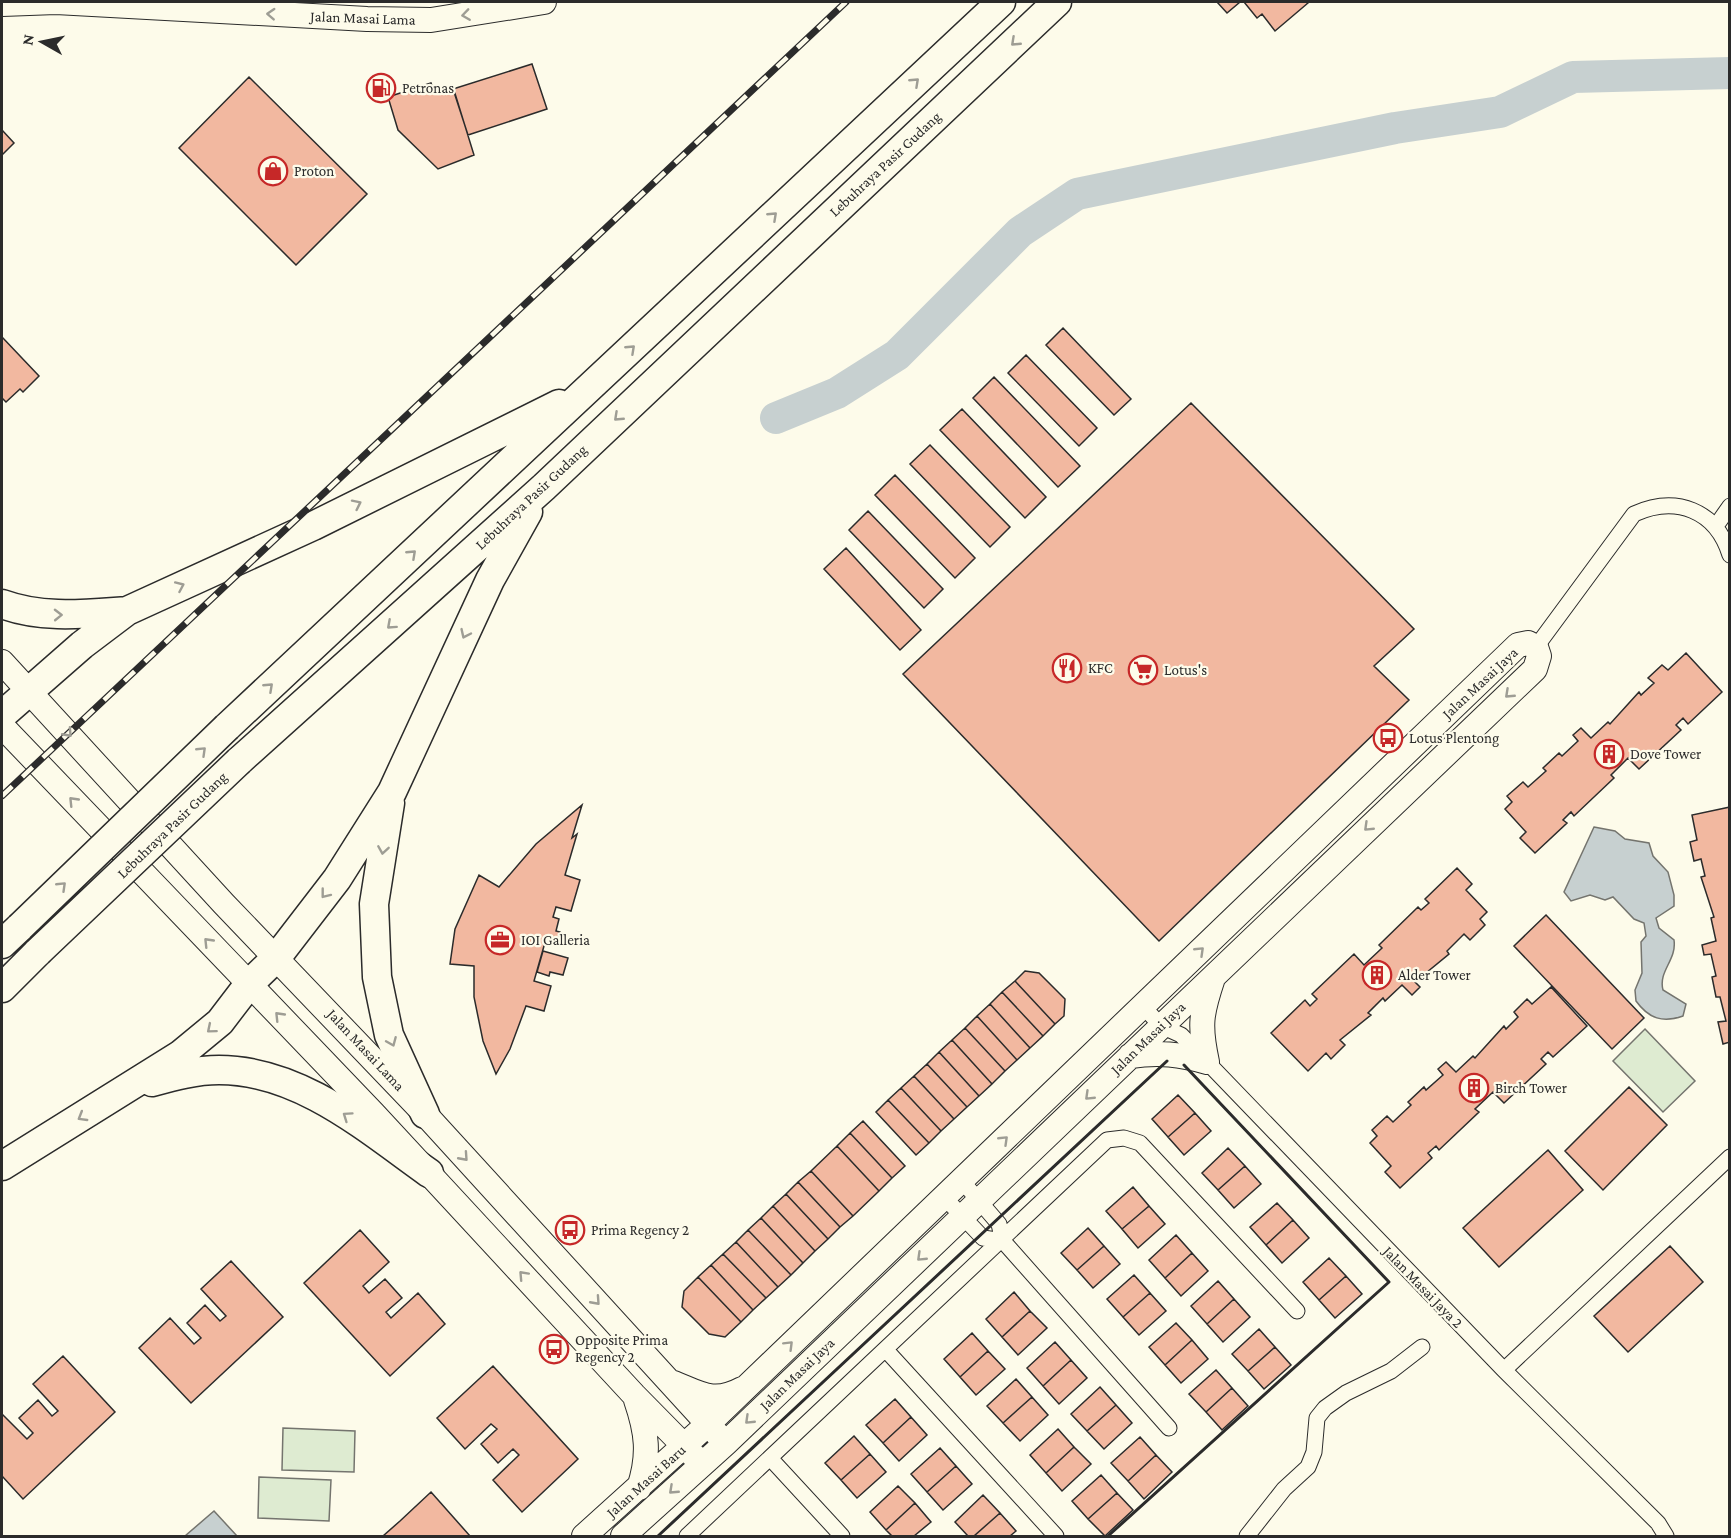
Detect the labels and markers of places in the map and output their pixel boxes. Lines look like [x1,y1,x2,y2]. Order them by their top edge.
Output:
fuel station icon: Petronas [365,72,397,104]
place label: Petronas [402,80,454,96]
shop icon: Proton [257,155,289,187]
place label: Proton [294,163,334,179]
restaurant icon: KFC [1051,652,1083,684]
supermarket icon: Lotus's [1127,654,1159,686]
place label: KFC [1088,660,1113,676]
place label: Lotus's [1164,662,1207,678]
bus stop icon: Lotus Plentong [1372,722,1404,754]
place label: Lotus Plentong [1409,730,1499,747]
building icon: Dove Tower [1593,738,1625,770]
place label: Dove Tower [1630,746,1702,762]
office icon: IOI Galleria [484,924,516,956]
place label: IOI Galleria [521,932,590,948]
building icon: Alder Tower [1361,959,1393,991]
place label: Alder Tower [1398,967,1472,983]
building icon: Birch Tower [1458,1072,1490,1104]
place label: Birch Tower [1495,1080,1568,1096]
bus stop icon: Prima Regency 2 [554,1214,586,1246]
place label: Prima Regency 2 [591,1222,689,1239]
place label: Opposite Prima Regency 2 [575,1332,668,1366]
bus stop icon: Opposite Prima Regency 2 [538,1333,570,1365]

